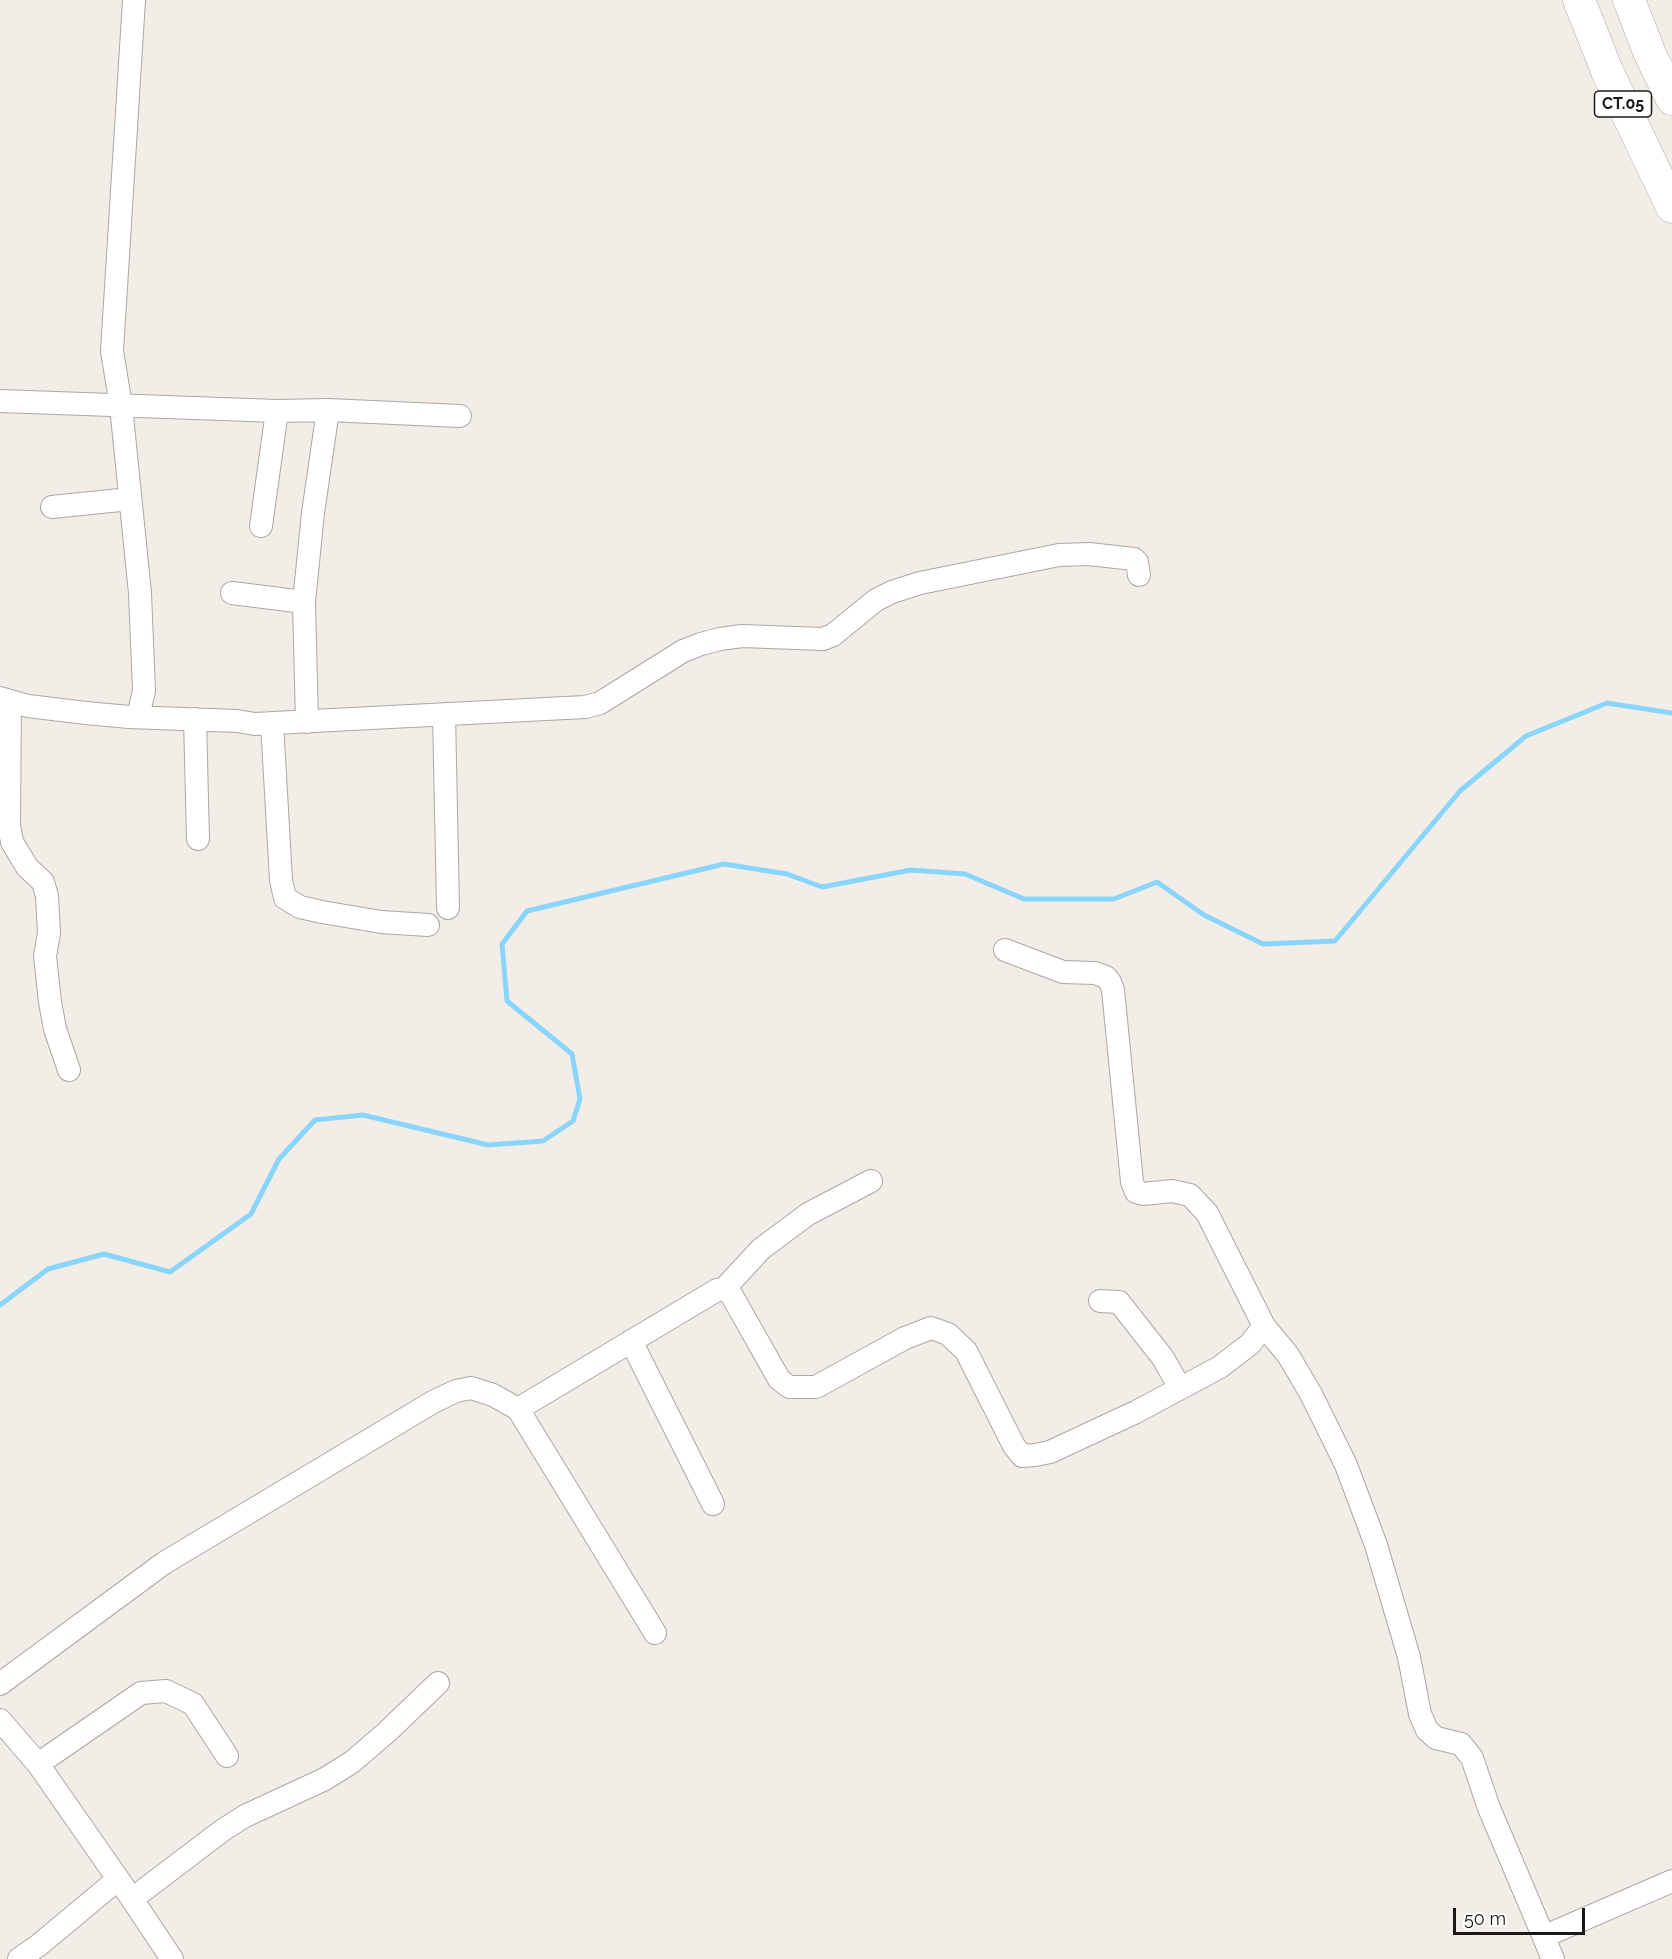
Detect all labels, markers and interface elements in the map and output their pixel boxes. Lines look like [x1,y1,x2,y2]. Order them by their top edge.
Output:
road number: CT.05 [1594,91,1652,117]
scale bar [1456,1896,1588,1934]
text: 50 m [1464,1908,1506,1929]

